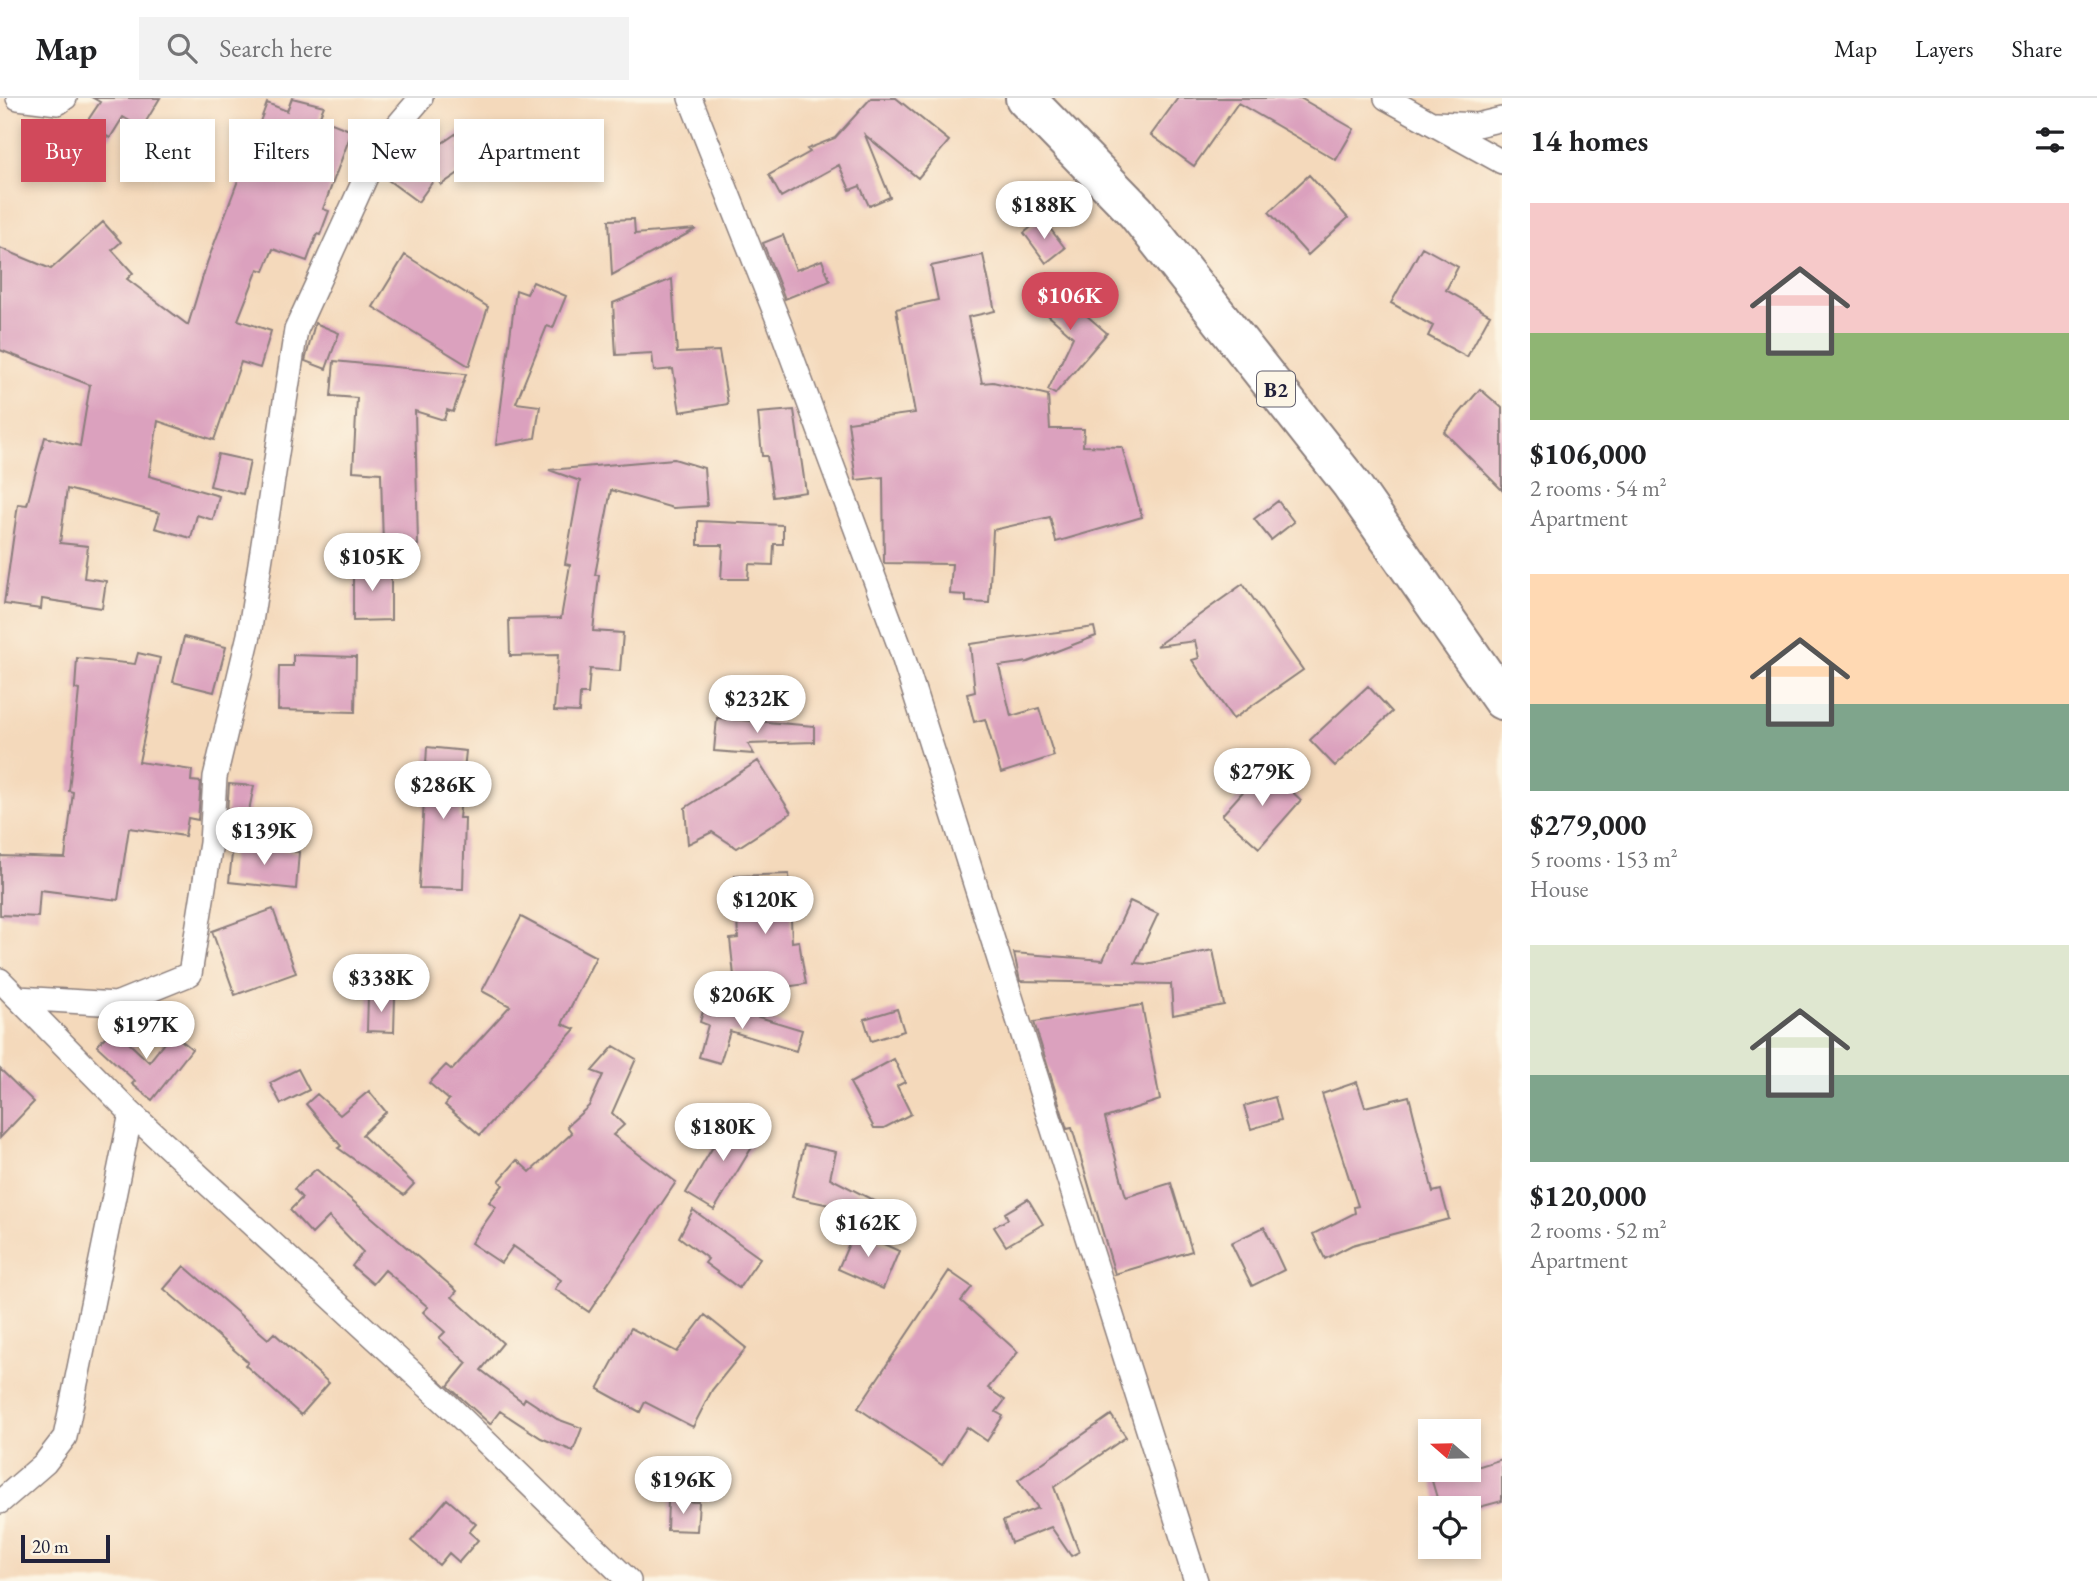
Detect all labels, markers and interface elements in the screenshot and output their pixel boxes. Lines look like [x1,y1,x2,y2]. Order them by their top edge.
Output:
search box [139,17,629,80]
text: Map [35,27,97,70]
icon: search [163,29,201,67]
text: Search here [219,31,332,65]
text: Map [1834,33,1877,64]
text: Layers [1915,33,1974,64]
text: Share [2012,33,2062,64]
chip: Buy [21,119,106,182]
chip: Rent [120,119,215,182]
chip: Filters [229,119,334,182]
chip: New [348,119,440,182]
chip: Apartment [454,119,604,182]
text: 14 homes [1530,121,1648,160]
icon: filters [2031,121,2069,159]
pin: $188K [995,181,1093,241]
text: $188K [1012,189,1076,219]
icon: home [1737,248,1863,374]
pin: $106K [1021,272,1119,332]
text: $106K [1038,280,1102,310]
road number: B2 [1257,372,1295,406]
text: $106,000 [1530,434,1646,473]
text: 2 rooms · 54 m² [1530,473,1667,503]
text: Apartment [1530,503,1628,533]
pin: $105K [323,533,421,593]
text: $105K [340,541,404,571]
icon: home [1737,619,1863,745]
pin: $232K [708,676,806,735]
text: $232K [725,683,789,713]
pin: $279K [1213,748,1311,808]
text: $279K [1230,756,1294,786]
pin: $286K [394,762,492,821]
text: $286K [411,769,475,799]
text: $279,000 [1530,805,1646,844]
pin: $139K [215,808,313,867]
text: $139K [232,815,296,845]
text: 5 rooms · 153 m² [1530,844,1678,874]
text: House [1530,874,1589,904]
pin: $120K [716,876,814,936]
text: $120K [733,884,797,914]
pin: $338K [332,954,430,1014]
text: $338K [349,962,413,992]
pin: $206K [693,972,791,1031]
text: $206K [710,979,774,1009]
icon: home [1737,990,1863,1116]
pin: $197K [97,1002,195,1061]
text: $197K [114,1009,178,1039]
pin: $180K [674,1104,772,1163]
text: $180K [691,1111,755,1141]
text: $120,000 [1530,1176,1646,1215]
pin: $162K [819,1200,917,1259]
text: $162K [836,1207,900,1237]
text: 2 rooms · 52 m² [1530,1215,1667,1245]
text: Apartment [1530,1245,1628,1275]
north arrow [1418,1419,1480,1482]
map controls [1418,1419,1481,1559]
pin: $196K [634,1456,732,1516]
text: $196K [651,1464,715,1494]
button: locate [1418,1496,1481,1559]
scale bar [21,1532,110,1564]
text: 20 m [32,1534,69,1559]

